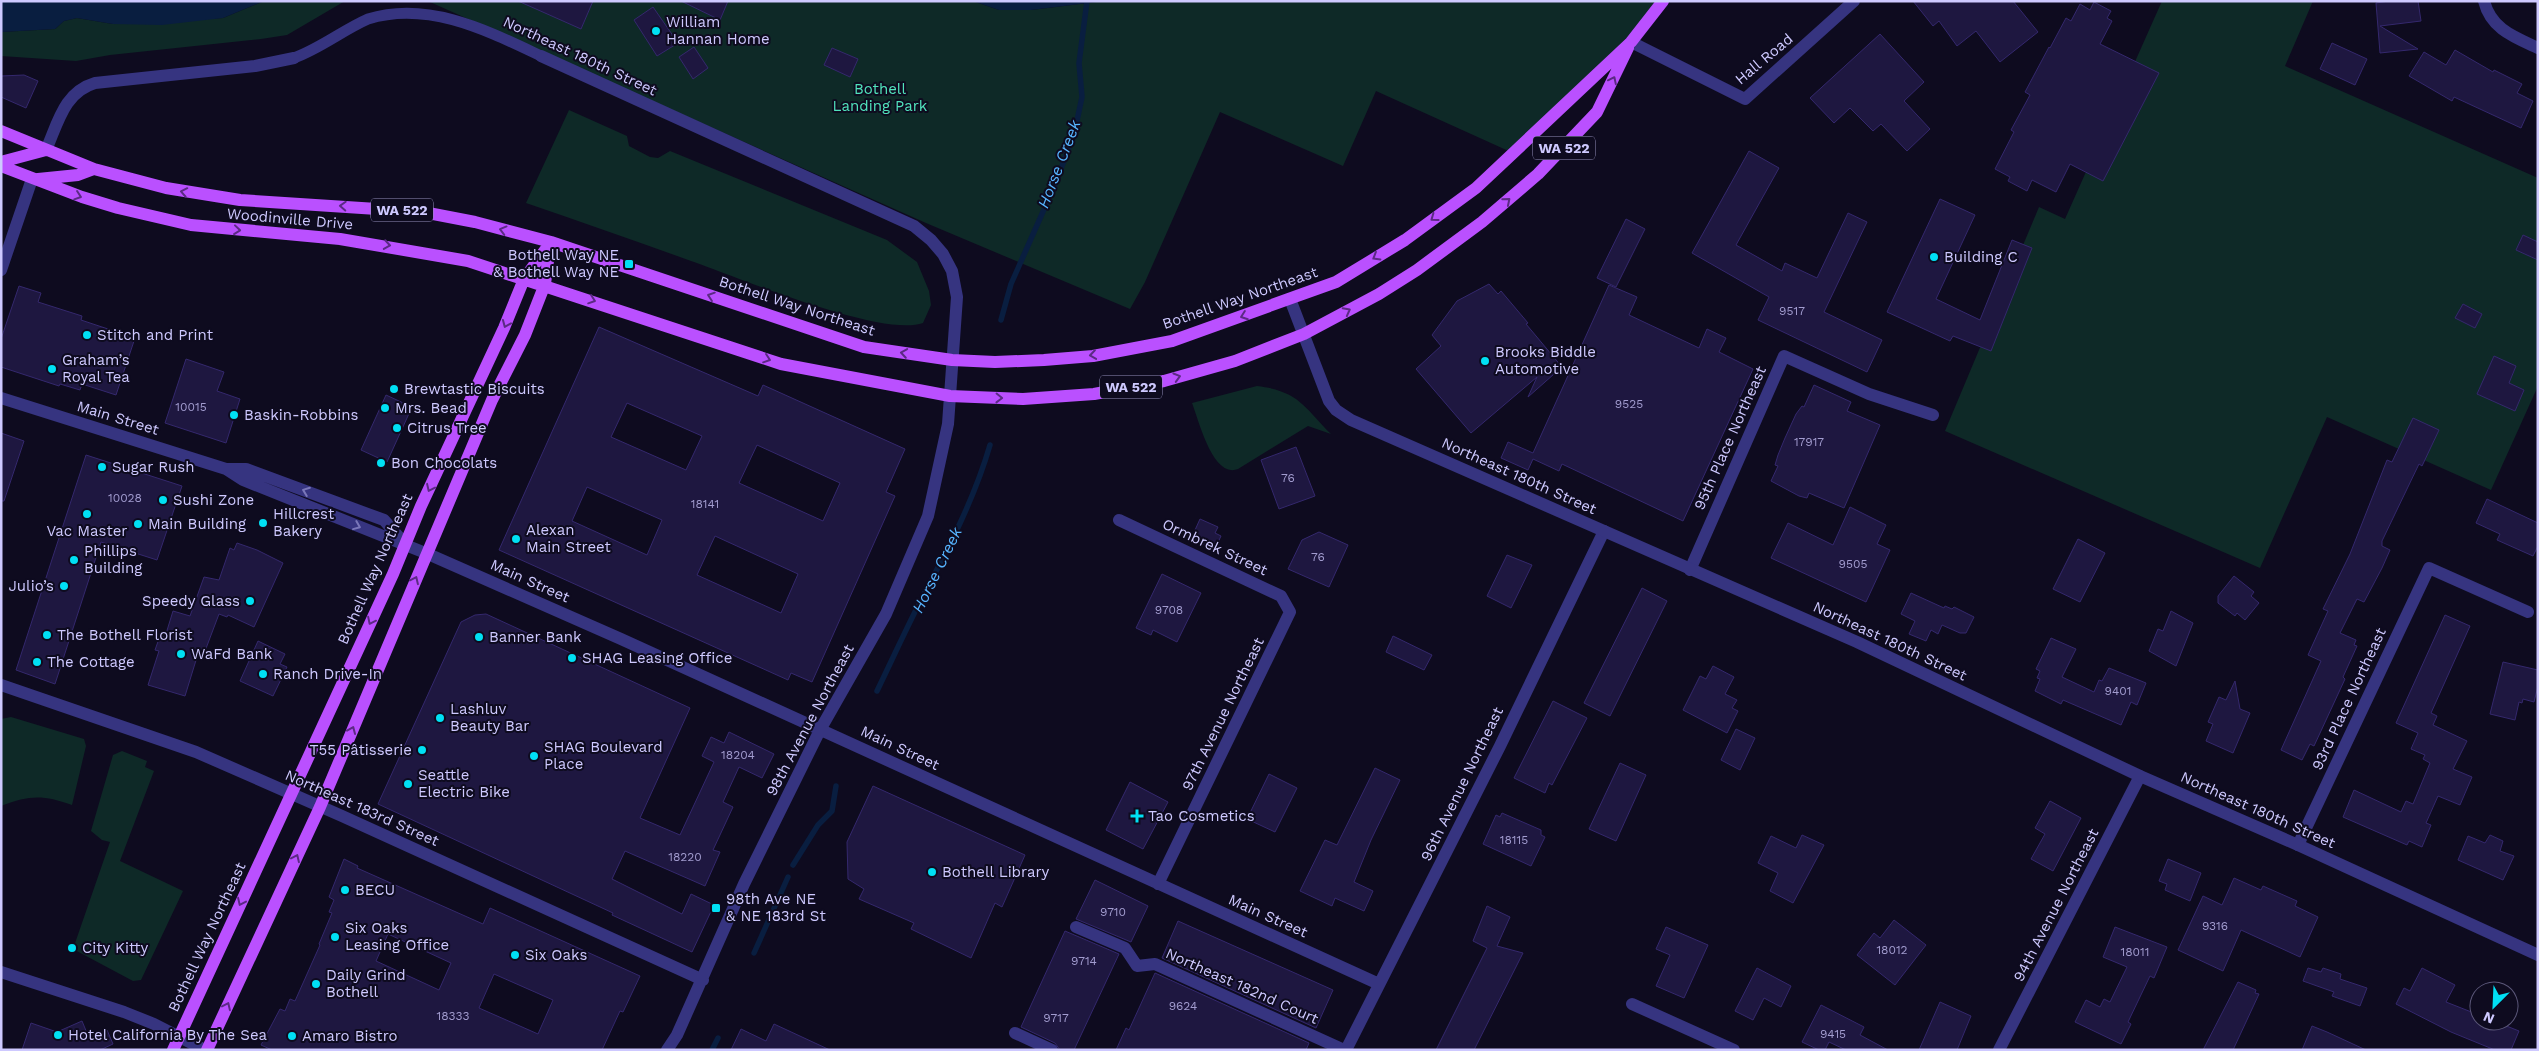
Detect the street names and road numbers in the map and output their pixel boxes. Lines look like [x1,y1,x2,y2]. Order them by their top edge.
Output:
street label: Northeast 180th Street [500,12,660,100]
street label: Hall Road [1731,30,1797,88]
road number: WA 522 [1533,136,1595,160]
road number: WA 522 [371,198,433,222]
street label: Woodinville Drive [226,205,354,233]
street label: Bothell Way Northeast [1160,263,1321,333]
street label: Bothell Way Northeast [717,272,878,340]
street label: 95th Place Northeast [1690,363,1770,513]
road number: WA 522 [1100,376,1162,398]
street label: Main Street [75,397,162,439]
street label: Northeast 180th Street [1439,434,1600,519]
street label: Bothell Way Northeast [334,490,417,647]
street label: Ormbrek Street [1160,515,1271,580]
street label: Main Street [488,556,573,607]
street label: Northeast 180th Street [1810,597,1970,685]
street label: 93rd Place Northeast [2308,624,2390,773]
street label: 97th Avenue Northeast [1178,634,1268,793]
street label: 98th Avenue Northeast [762,640,858,799]
street label: 96th Avenue Northeast [1417,703,1507,864]
street label: Main Street [858,722,943,774]
street label: Northeast 183rd Street [282,766,442,850]
street label: Northeast 180th Street [2178,768,2339,853]
street label: 94th Avenue Northeast [2010,825,2103,984]
street label: Bothell Way Northeast [164,859,250,1015]
street label: Main Street [1226,891,1311,942]
street label: Northeast 182nd Court [1163,944,1322,1028]

